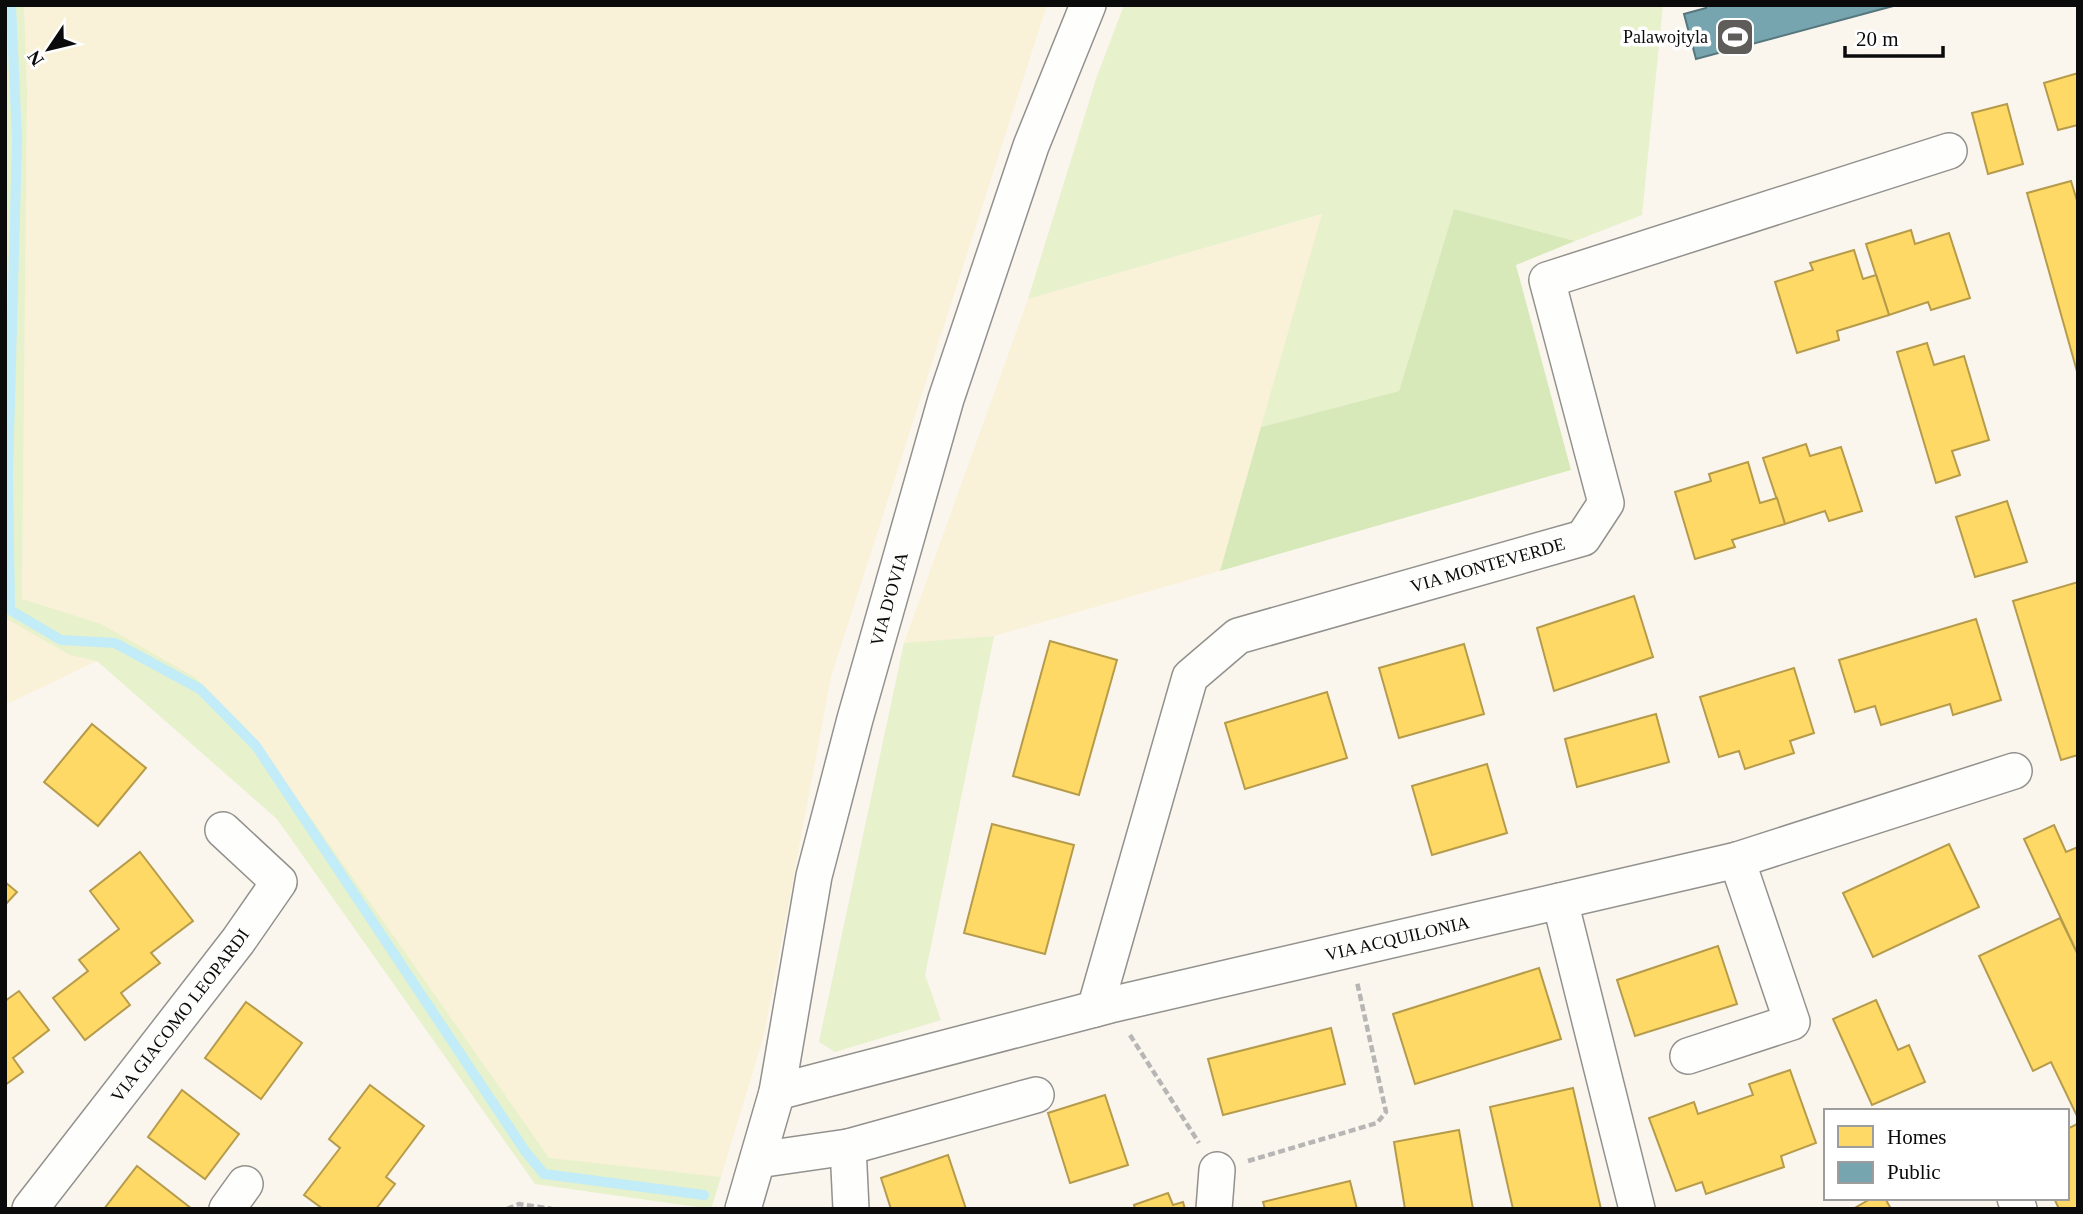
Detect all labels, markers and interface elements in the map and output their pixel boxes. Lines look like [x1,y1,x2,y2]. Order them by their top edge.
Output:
north arrow [14,14,84,84]
scale bar [1845,14,1943,58]
sports icon: Palawojtyla [1714,16,1756,58]
place label: Palawojtyla [1623,27,1708,47]
text: 20 m [1856,27,1899,51]
text: N [23,47,48,70]
street label: VIA MONTEVERDE [1408,534,1567,596]
street label: VIA D'OVIA [866,550,912,648]
street label: VIA ACQUILONIA [1323,912,1471,965]
street label: VIA GIACOMO LEOPARDI [107,925,253,1106]
legend [1824,1109,2069,1200]
text: Homes [1887,1125,1947,1149]
text: Public [1887,1160,1941,1184]

